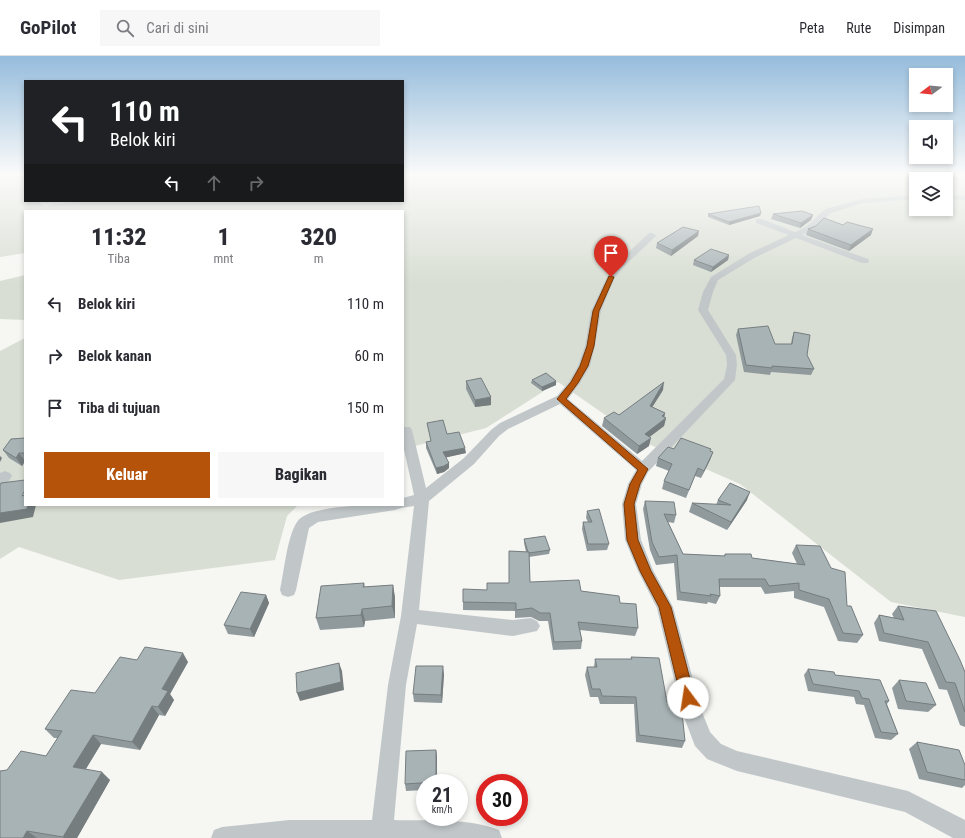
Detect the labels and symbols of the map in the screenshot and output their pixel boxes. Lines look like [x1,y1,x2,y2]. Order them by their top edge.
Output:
north arrow [909,68,953,112]
pin [594,236,628,277]
position arrow [667,677,709,719]
speed limit sign: 30 [476,774,528,826]

